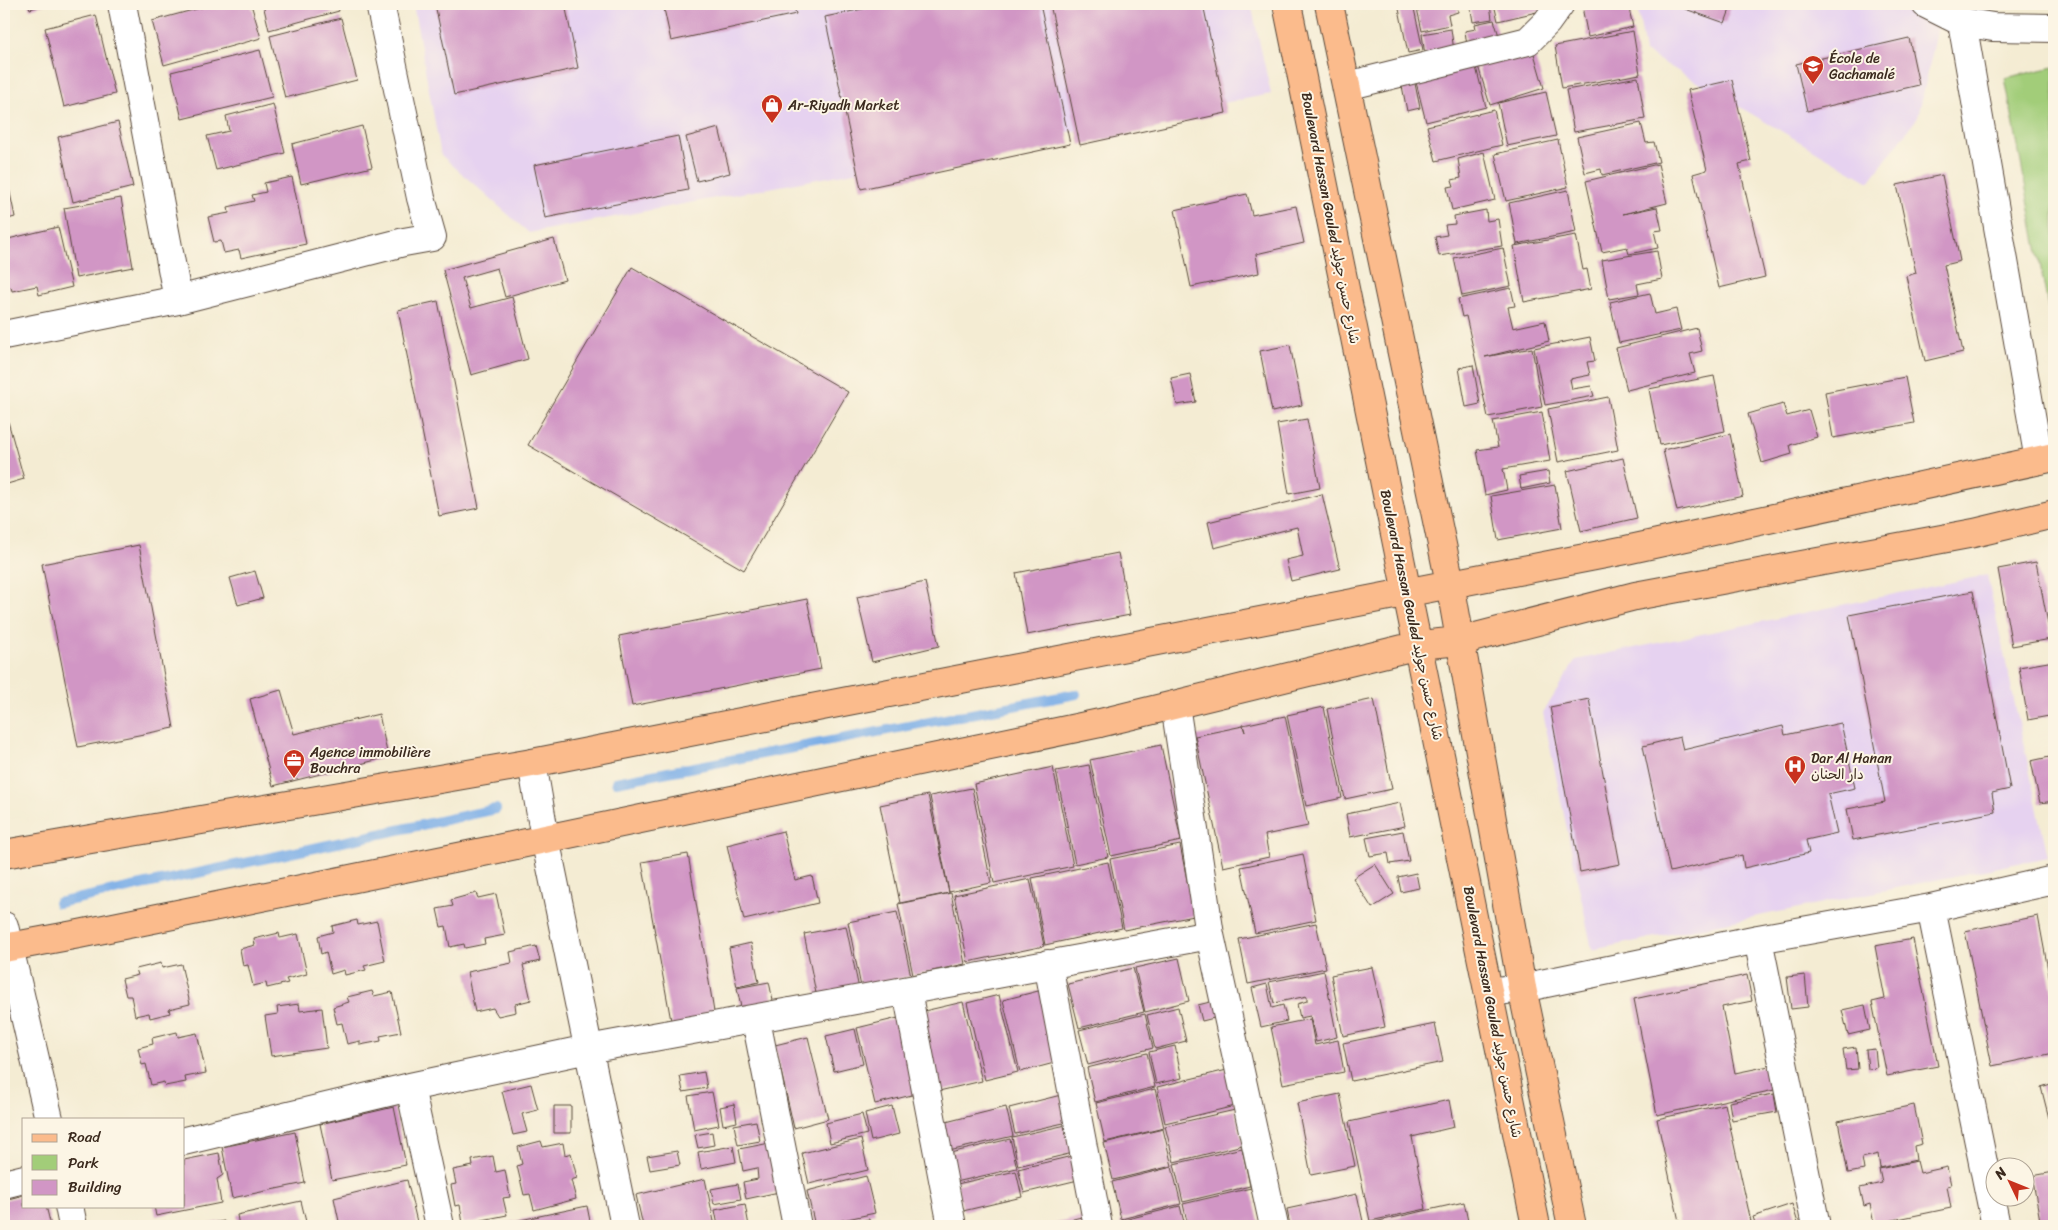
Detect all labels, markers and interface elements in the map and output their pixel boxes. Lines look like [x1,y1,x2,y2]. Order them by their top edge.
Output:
place label: École de Gachamalé [1829,46,1895,87]
school or university icon: École de Gachamalé [1801,54,1825,85]
street label: Boulevard Hassan Gouled شارع حسن جوليد [1294,90,1367,346]
shop icon: Ar-Riyadh Market [760,93,784,124]
place label: Ar-Riyadh Market [787,93,899,118]
street label: Boulevard Hassan Gouled شارع حسن جوليد [1373,487,1450,743]
place label: Agence immobilière Bouchra [309,740,431,781]
place label: Dar Al Hanan دار الحنان [1811,746,1892,787]
office icon: Agence immobilière Bouchra [282,748,306,779]
hospital icon: Dar Al Hanan دار الحنان [1783,754,1807,785]
street label: Boulevard Hassan Gouled شارع حسن جوليد [1456,884,1529,1140]
legend [22,1118,185,1208]
text: Road [68,1124,101,1150]
text: Park [68,1150,99,1176]
north arrow [1986,1158,2036,1208]
text: N [1988,1161,2014,1186]
text: Building [68,1174,122,1200]

